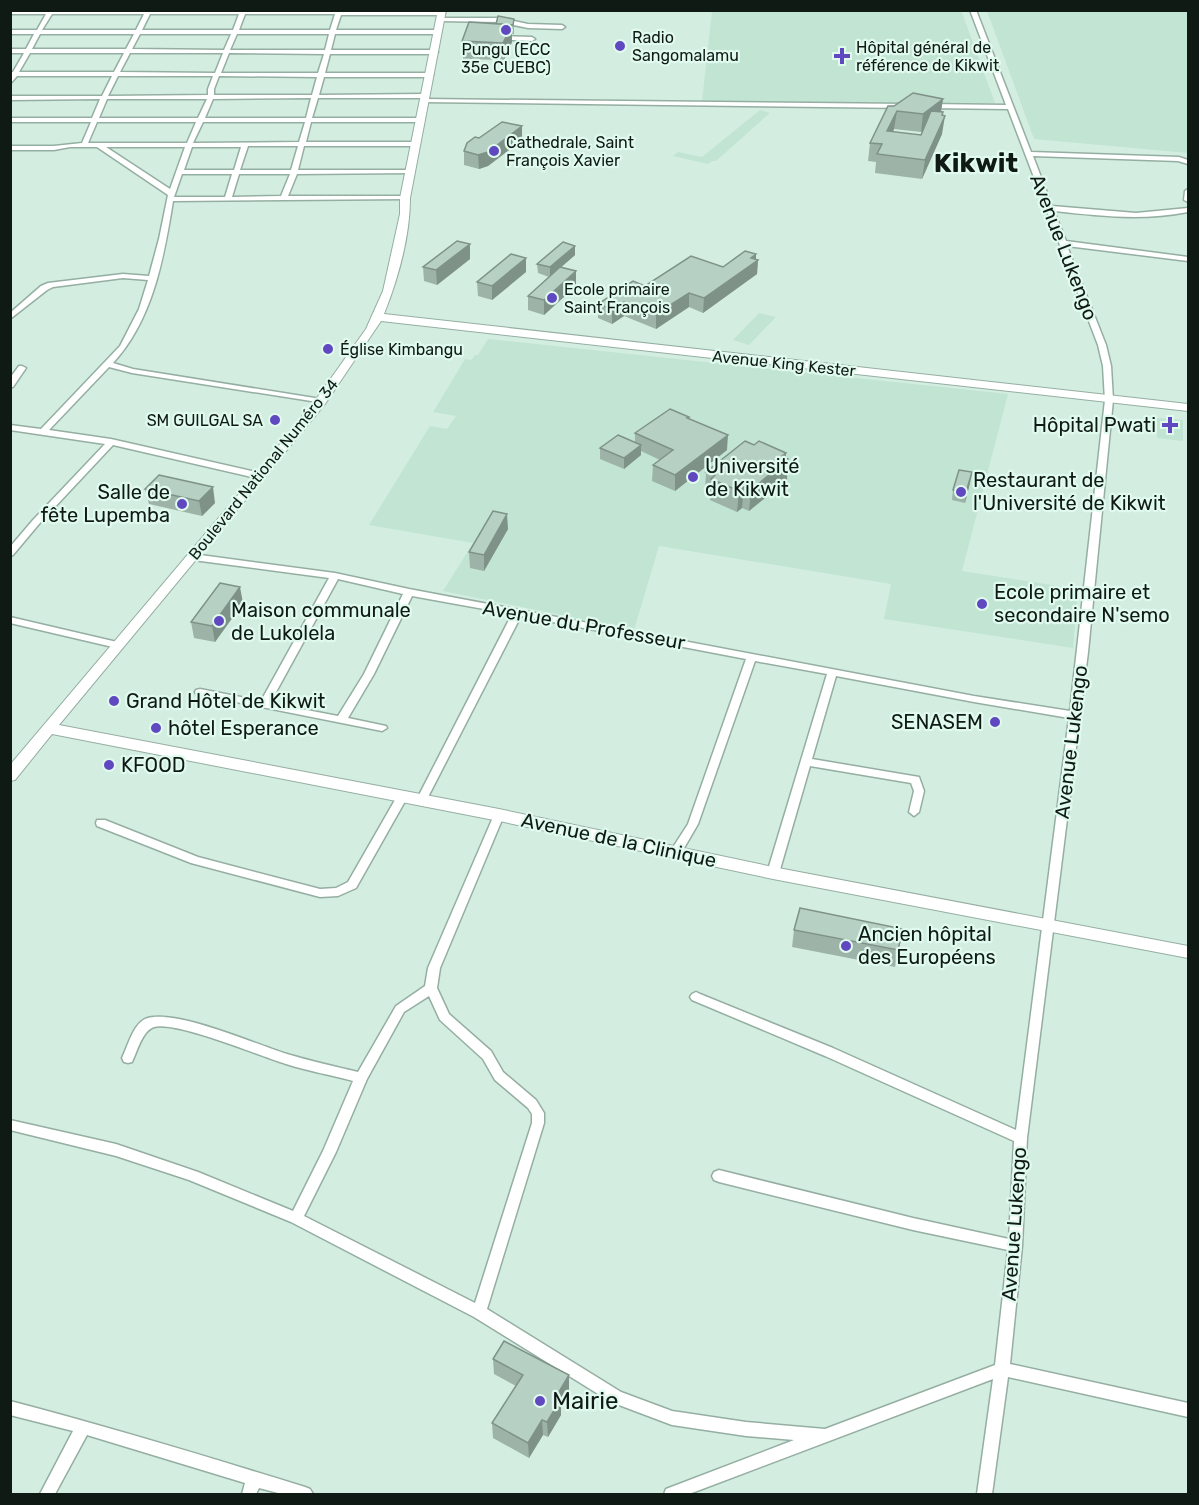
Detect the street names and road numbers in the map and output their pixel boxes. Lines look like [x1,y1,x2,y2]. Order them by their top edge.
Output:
street label: Avenue Lukengo [1025,171,1103,323]
street label: Avenue King Kester [711,347,857,380]
street label: Boulevard National Numéro 34 [185,375,342,563]
street label: Avenue du Professeur [481,595,688,655]
street label: Avenue Lukengo [1050,664,1092,820]
street label: Avenue de la Clinique [519,808,719,872]
street label: Avenue Lukengo [997,1146,1031,1302]

